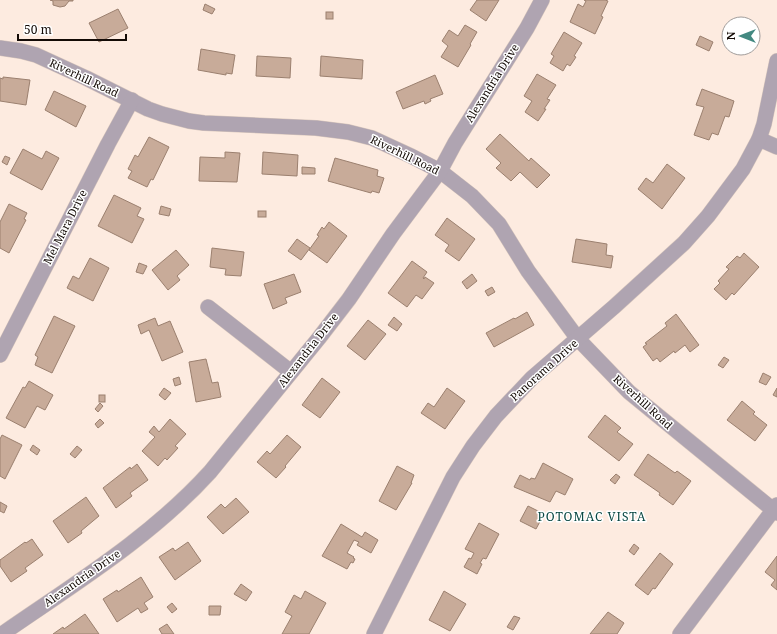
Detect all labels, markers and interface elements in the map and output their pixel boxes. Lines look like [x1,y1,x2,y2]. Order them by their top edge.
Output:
scale bar [18,16,126,42]
north arrow [721,16,761,56]
text: 50 m [24,21,52,38]
text: N [723,31,738,40]
street label: Alexandria Drive [461,40,522,125]
street label: Riverhill Road [47,55,122,100]
street label: Riverhill Road [368,131,442,178]
street label: Mel Mara Drive [39,187,90,267]
street label: Alexandria Drive [274,309,341,390]
street label: Panorama Drive [507,335,581,404]
street label: Riverhill Road [610,371,676,432]
district label: POTOMAC VISTA [538,508,646,525]
street label: Alexandria Drive [40,546,123,610]

